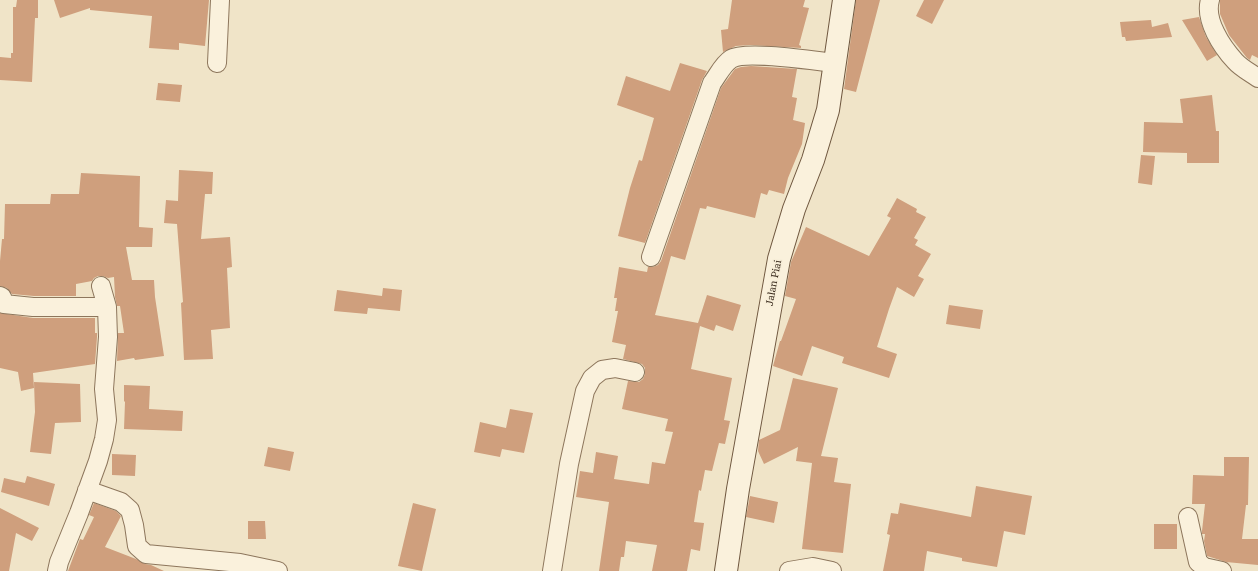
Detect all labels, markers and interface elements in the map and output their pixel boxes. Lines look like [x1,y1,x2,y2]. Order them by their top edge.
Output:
street label: Jalan Piai [764,259,784,307]

